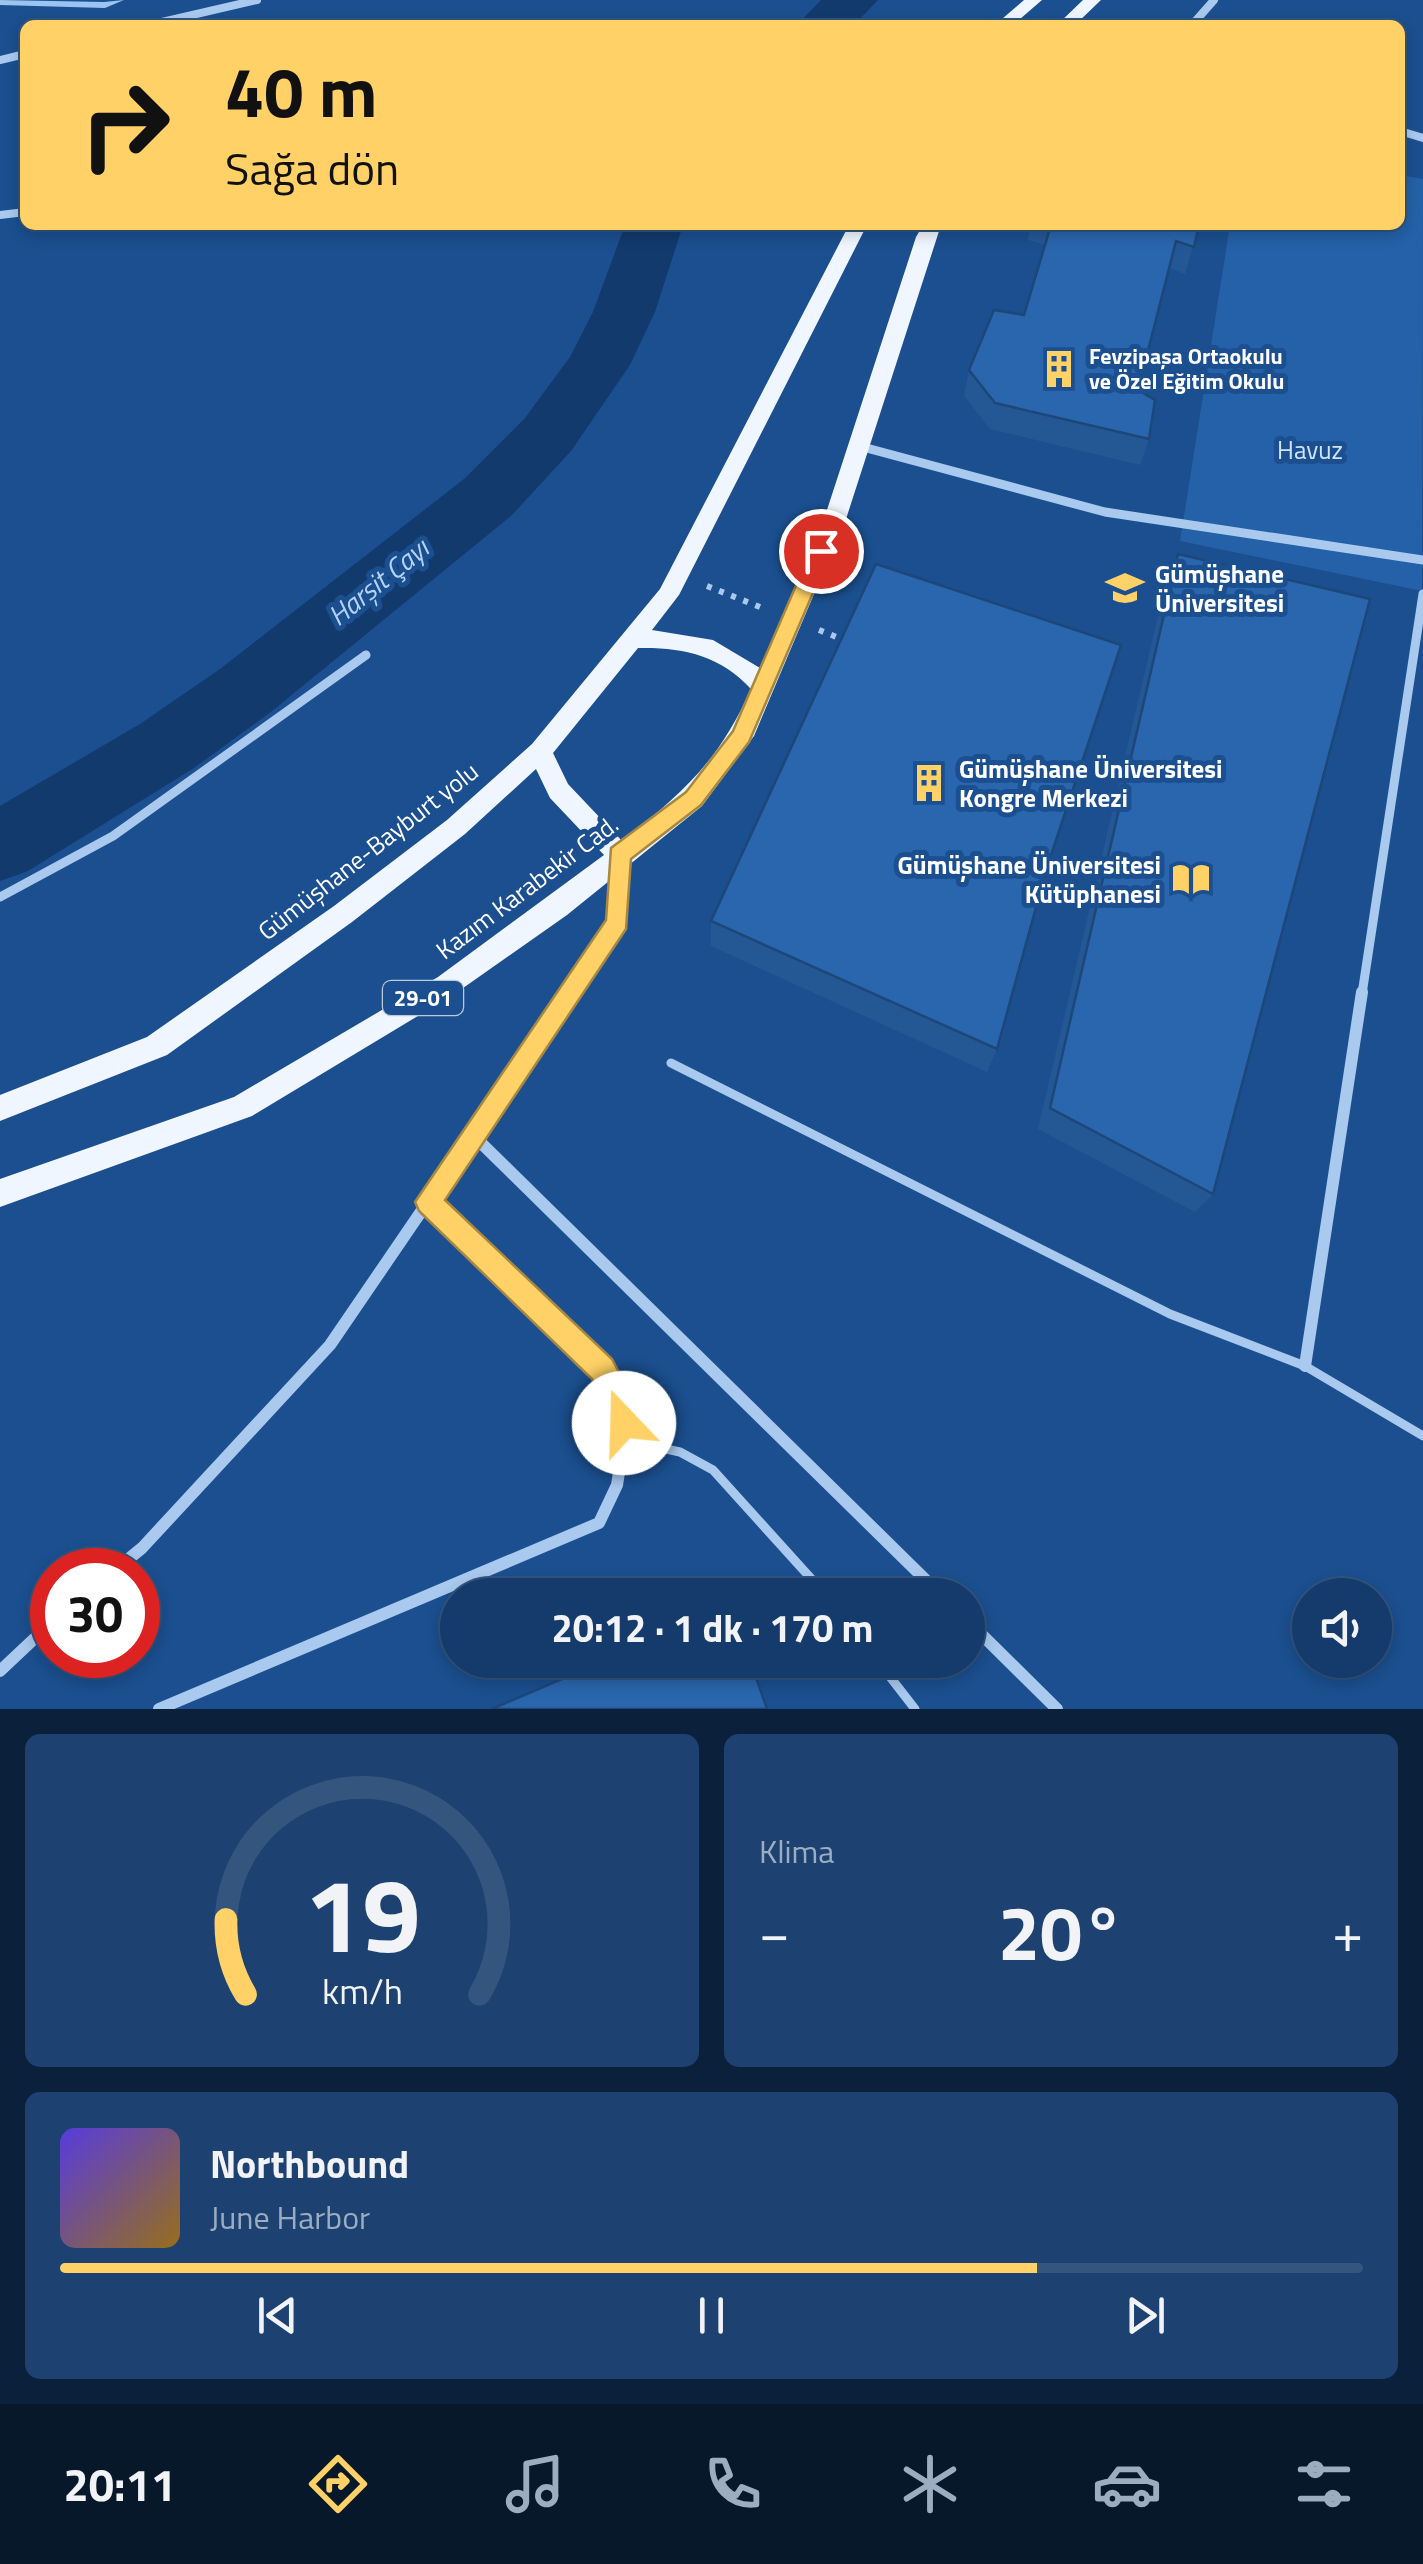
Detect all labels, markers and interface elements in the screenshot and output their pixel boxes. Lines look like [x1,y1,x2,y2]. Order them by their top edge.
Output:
text: 40 m [225,38,378,144]
icon: right [60,60,190,190]
text: Sağa dön [225,134,399,202]
place label: Fevzipaşa Ortaokulu ve Özel Eğitim Okulu [1089,339,1284,398]
building icon: Fevzipaşa Ortaokulu ve Özel Eğitim Okulu [1038,348,1080,390]
park label: Havuz [1277,431,1343,469]
pin [779,509,864,594]
icon: arrive [794,524,849,579]
water label: Harşit Çayı [318,526,439,636]
place label: Gümüşhane Üniversitesi [1155,555,1284,622]
school or university icon: Gümüşhane Üniversitesi [1104,567,1146,609]
place label: Gümüşhane Üniversitesi Kongre Merkezi [959,750,1223,817]
street label: Gümüşhane-Bayburt yolu [250,753,486,949]
building icon: Gümüşhane Üniversitesi Kongre Merkezi [908,762,950,804]
street label: Kazım Karabekir Cad. [428,806,626,968]
place label: Gümüşhane Üniversitesi Kütüphanesi [897,846,1161,913]
library icon: Gümüşhane Üniversitesi Kütüphanesi [1170,858,1212,900]
road number: 29-01 [383,981,463,1015]
position arrow [572,1371,676,1475]
speed limit sign: 30 [30,1548,160,1678]
map controls [1292,1578,1392,1678]
button: sound [1292,1578,1392,1678]
text: 20:12 · 1 dk · 170 m [552,1599,873,1657]
text: Klima [759,1827,834,1875]
text: 19 [304,1834,420,1992]
text: 20° [998,1875,1124,1989]
text: − [759,1890,790,1973]
text: + [1332,1890,1363,1973]
text: km/h [322,1963,402,2018]
text: Northbound [210,2135,409,2193]
text: June Harbor [210,2193,370,2241]
icon: previous [250,2288,305,2343]
icon: pause [684,2288,739,2343]
icon: next [1118,2288,1173,2343]
icon: directions [303,2449,373,2519]
icon: music [500,2449,570,2519]
icon: phone [698,2449,768,2519]
icon: climate [895,2449,965,2519]
icon: car [1092,2449,1162,2519]
icon: filters [1289,2449,1359,2519]
text: 20:11 [64,2450,176,2518]

